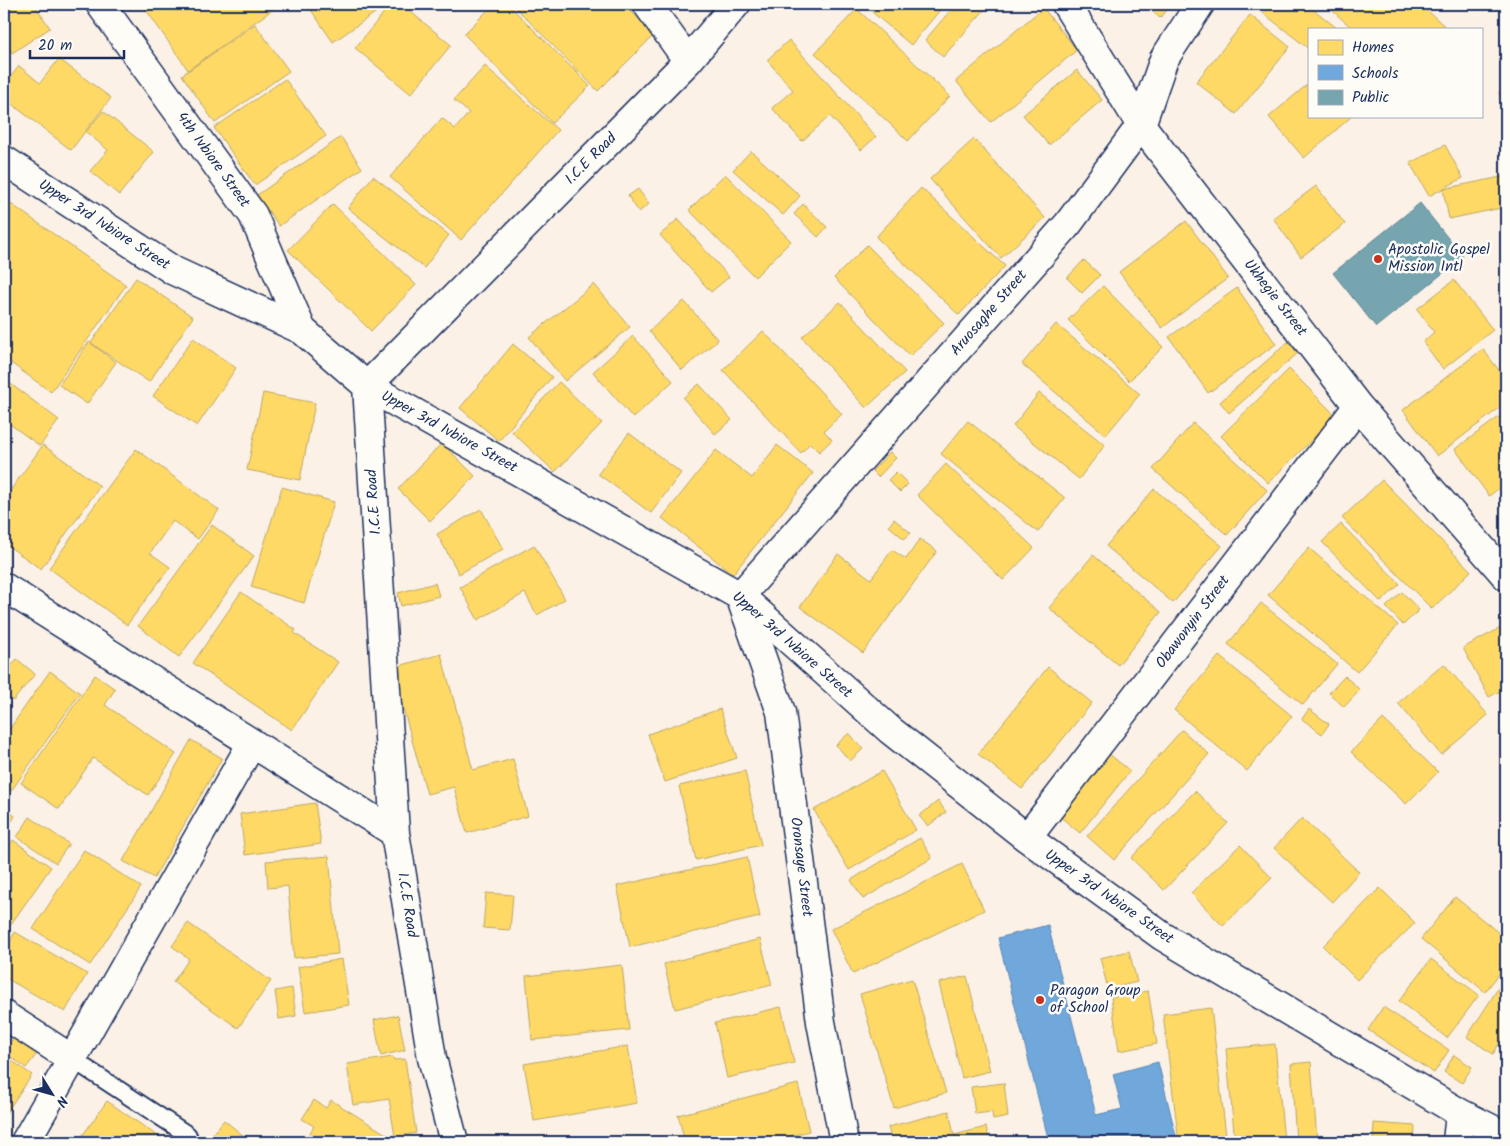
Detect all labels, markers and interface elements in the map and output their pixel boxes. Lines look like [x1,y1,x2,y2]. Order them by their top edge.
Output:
scale bar [30,28,124,60]
legend [1308,28,1482,118]
text: 20 m [38,34,72,58]
text: Homes [1352,36,1395,60]
text: Schools [1352,62,1399,86]
text: Public [1352,86,1389,110]
street label: 4th Ivbiore Street [170,107,256,213]
street label: I.C.E Road [559,127,623,191]
street label: Upper 3rd Ivbiore Street [33,173,175,277]
place label: Apostolic Gospel Mission Intl [1388,238,1490,279]
marker: Apostolic Gospel Mission Intl [1372,253,1384,265]
street label: Ukhegie Street [1237,254,1313,342]
street label: Aruosaghe Street [945,264,1033,361]
street label: Upper 3rd Ivbiore Street [376,384,522,480]
street label: I.C.E Road [360,468,388,536]
street label: Obawonyin Street [1150,570,1236,674]
street label: Upper 3rd Ivbiore Street [726,586,858,704]
street label: Oronsaye Street [783,816,819,918]
street label: Upper 3rd Ivbiore Street [1039,843,1179,951]
street label: I.C.E Road [390,871,424,940]
place label: Paragon Group of School [1050,979,1140,1020]
marker: Paragon Group of School [1034,994,1046,1006]
north arrow [28,1068,78,1118]
text: N [50,1091,73,1111]

